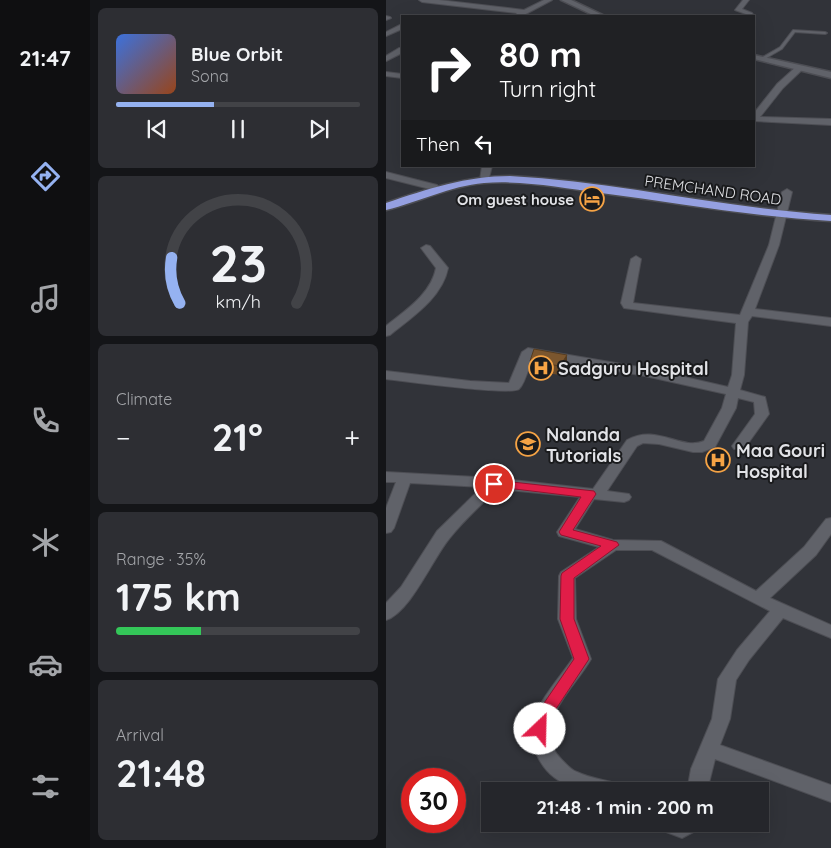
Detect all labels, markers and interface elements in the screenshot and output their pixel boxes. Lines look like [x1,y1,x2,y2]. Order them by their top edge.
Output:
text: 80 m [499,32,582,76]
icon: right [416,35,481,100]
text: Blue Orbit [191,42,283,66]
text: 21:47 [19,44,71,72]
text: Sona [191,66,229,86]
text: Turn right [499,75,596,103]
icon: previous [143,115,171,143]
icon: pause [224,115,252,143]
icon: next [305,115,333,143]
icon: left [470,130,498,158]
text: Then [416,132,460,156]
icon: directions [28,159,63,194]
street label: PREMCHAND ROAD [643,171,783,209]
hotel icon: Om guest house [579,186,605,212]
place label: Om guest house [457,190,574,209]
text: 23 [209,230,267,295]
icon: music [28,281,63,316]
text: km/h [215,290,261,312]
hospital icon: Sadguru Hospital [528,355,554,381]
place label: Sadguru Hospital [558,357,709,380]
text: Climate [116,389,172,409]
icon: phone [28,403,63,438]
text: 21° [212,413,263,461]
text: − [116,420,131,455]
text: + [344,420,360,455]
place label: Nalanda Tutorials [546,423,621,467]
school or university icon: Nalanda Tutorials [515,431,541,457]
place label: Maa Gouri Hospital [736,439,825,483]
hospital icon: Maa Gouri Hospital [705,447,731,473]
pin [473,463,515,505]
icon: arrive [480,470,508,498]
icon: climate [28,525,63,560]
text: Range · 35% [116,549,206,569]
text: 175 km [116,573,241,621]
icon: car [28,647,63,682]
position arrow [513,702,565,754]
text: Arrival [116,725,164,745]
text: 21:48 [116,749,206,797]
speed limit sign: 30 [401,768,466,833]
icon: filters [28,769,63,804]
text: 21:48 · 1 min · 200 m [536,795,714,819]

